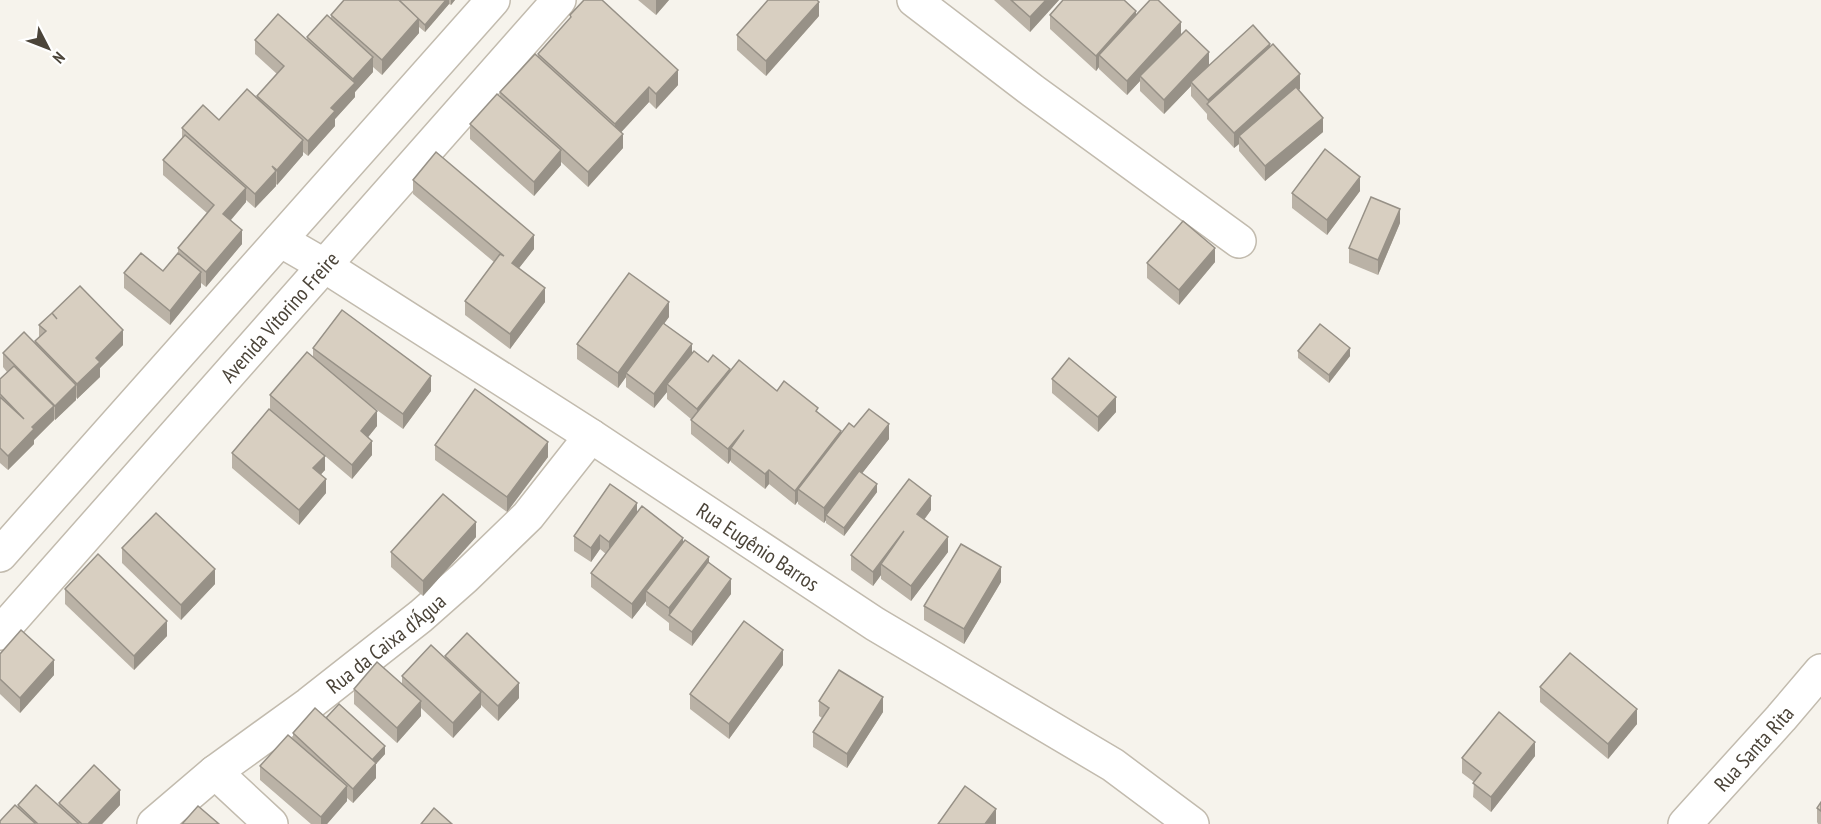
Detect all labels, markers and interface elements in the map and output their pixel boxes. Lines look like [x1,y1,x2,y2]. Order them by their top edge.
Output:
north arrow [18,18,78,78]
text: N [49,48,69,68]
street label: Avenida Vitorino Freire [214,246,344,388]
street label: Rua Eugênio Barros [692,496,824,597]
street label: Rua da Caixa d'Água [321,587,451,699]
street label: Rua Santa Rita [1708,700,1799,797]

